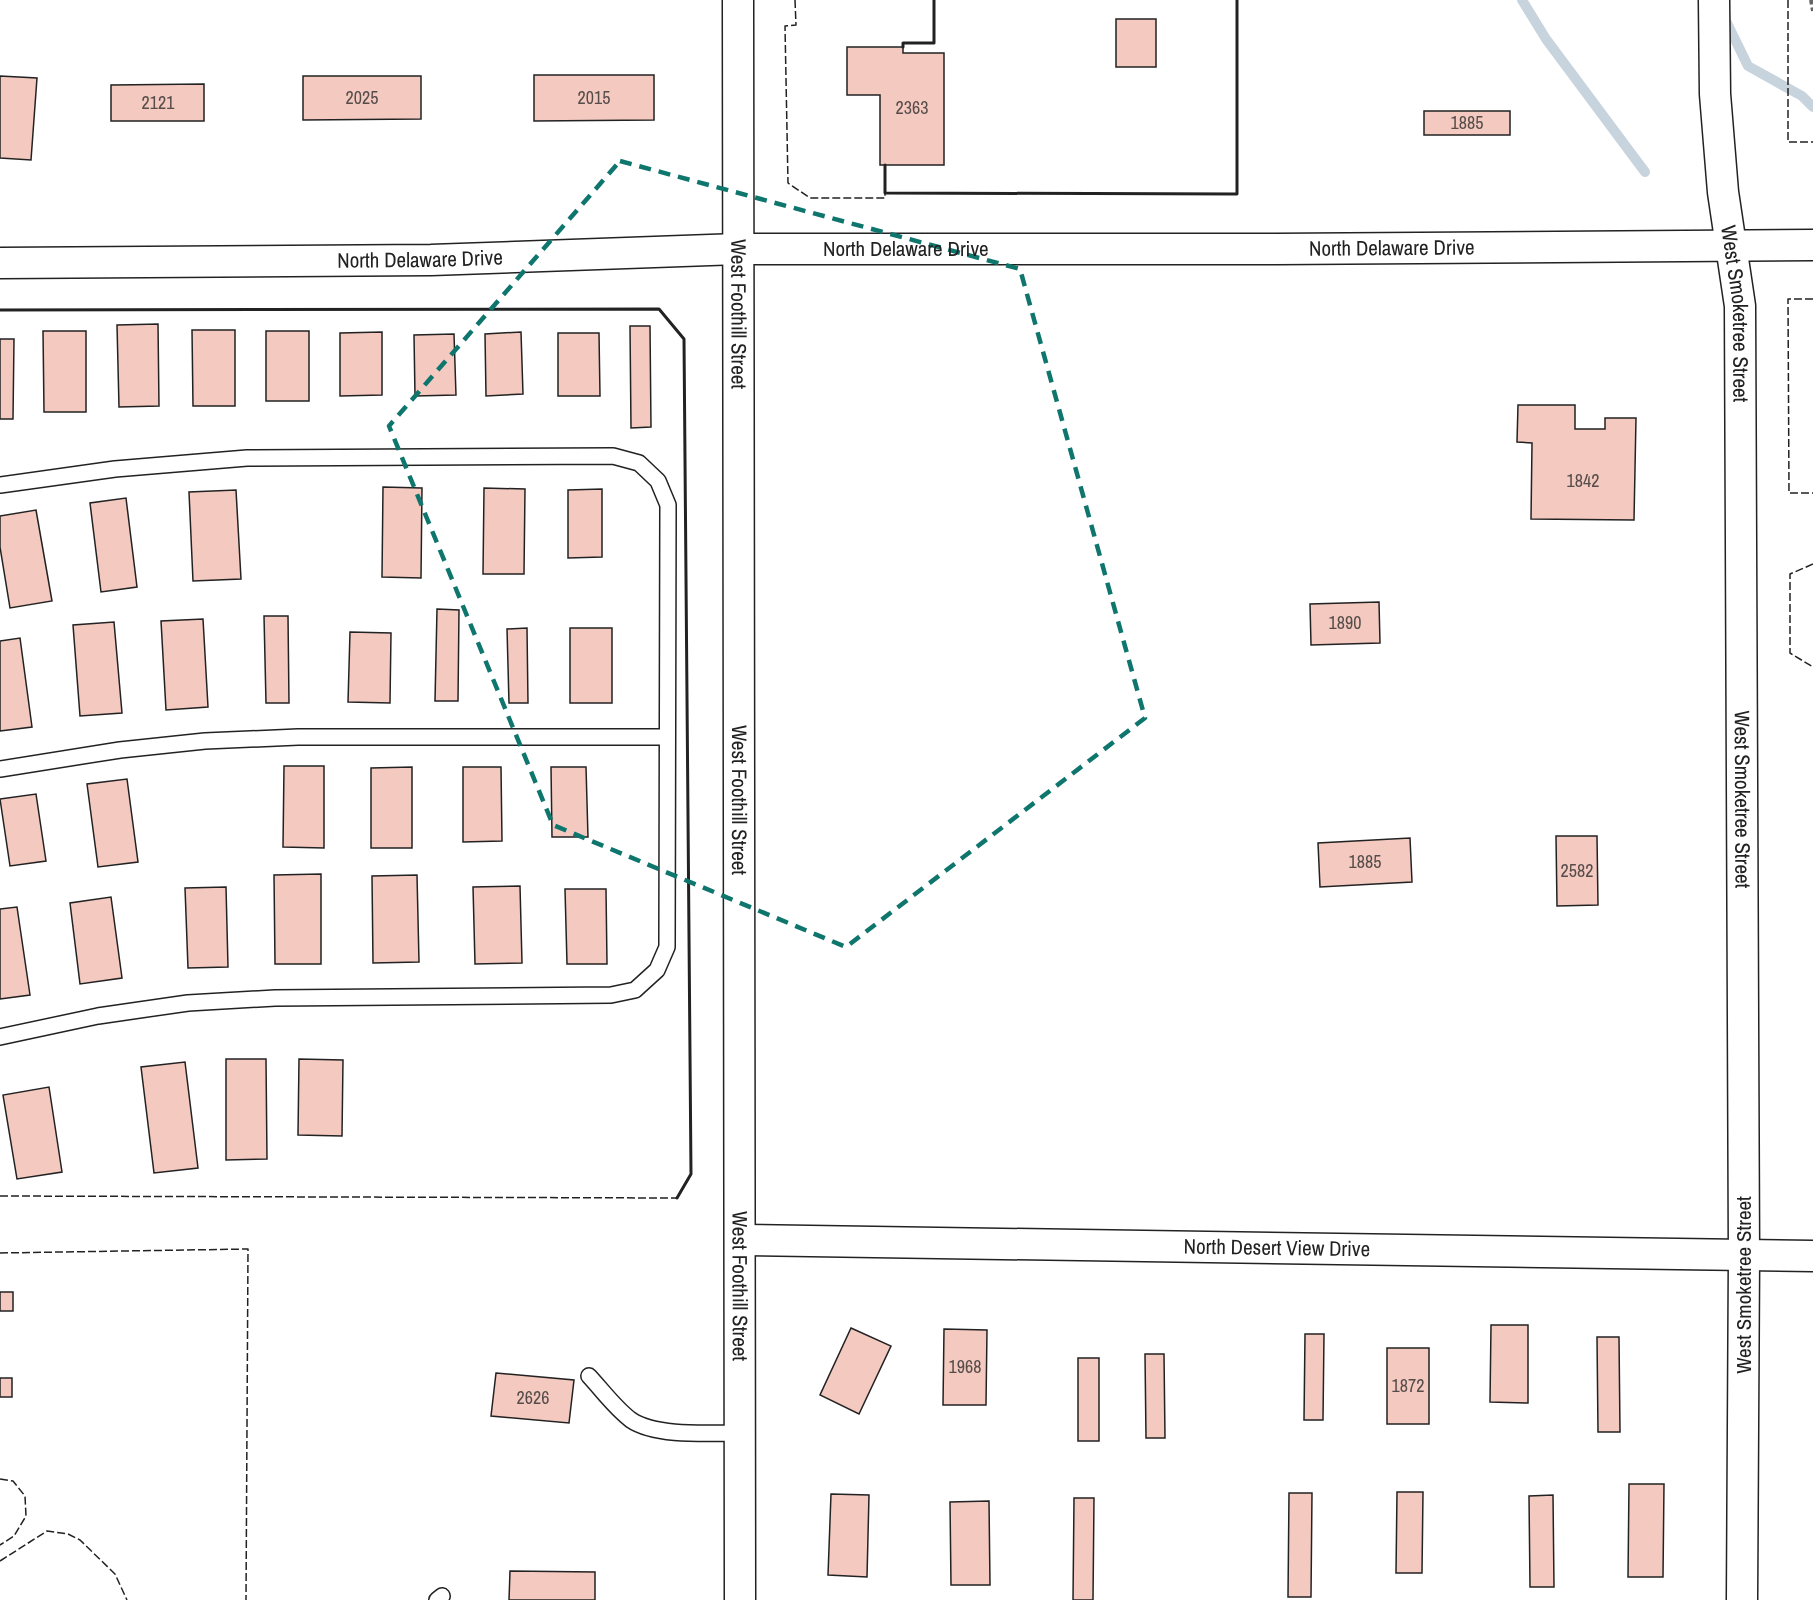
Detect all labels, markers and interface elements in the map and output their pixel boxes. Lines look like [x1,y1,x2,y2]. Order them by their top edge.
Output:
house number: 2025 [346,85,378,110]
house number: 2015 [578,85,610,110]
house number: 2121 [142,90,175,115]
house number: 2363 [896,95,928,120]
house number: 1885 [1451,110,1483,135]
street label: West Smoketree Street [1714,223,1755,403]
street label: North Delaware Drive [1309,233,1475,263]
street label: North Delaware Drive [823,234,989,263]
street label: West Foothill Street [724,239,753,389]
street label: North Delaware Drive [337,242,503,275]
house number: 1842 [1567,468,1599,493]
house number: 1890 [1329,610,1361,635]
street label: West Smoketree Street [1728,710,1757,889]
street label: West Foothill Street [725,725,754,875]
house number: 1885 [1349,849,1381,874]
house number: 2582 [1561,858,1593,883]
street label: West Smoketree Street [1729,1196,1758,1374]
street label: West Foothill Street [726,1211,755,1361]
street label: North Desert View Drive [1184,1232,1370,1263]
house number: 1968 [949,1354,981,1379]
house number: 1872 [1392,1373,1424,1398]
house number: 2626 [517,1385,549,1410]

